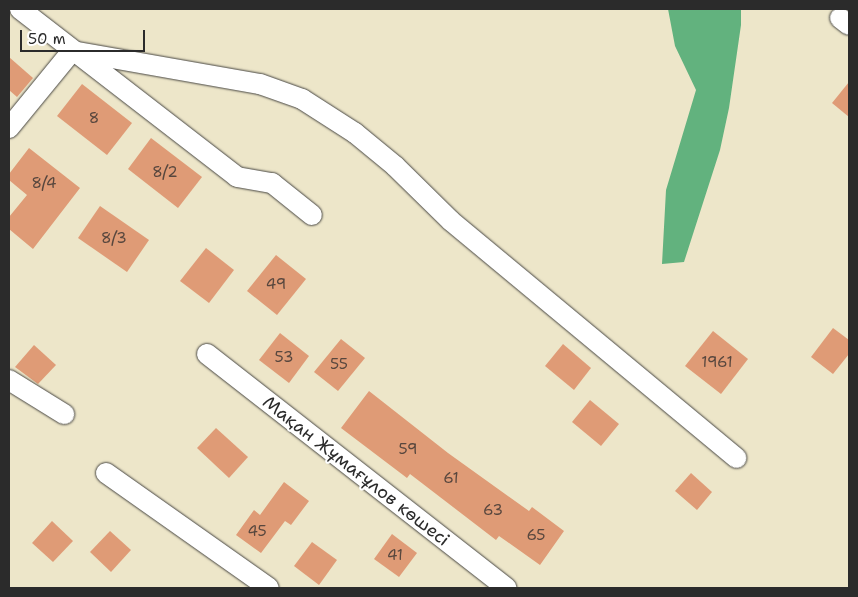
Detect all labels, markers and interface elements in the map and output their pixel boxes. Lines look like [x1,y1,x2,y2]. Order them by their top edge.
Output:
scale bar [22,20,148,52]
text: 50 m [28,29,66,49]
house number: 8 [89,110,99,128]
house number: 8/2 [152,164,178,182]
house number: 8/4 [31,175,57,193]
house number: 8/3 [101,230,127,248]
house number: 49 [266,276,286,294]
house number: 53 [275,349,293,367]
house number: 1961 [701,354,733,372]
house number: 55 [330,356,348,374]
street label: Мақан Жұмағұлов көшесі [258,391,454,551]
house number: 59 [399,441,417,459]
house number: 61 [443,470,459,488]
house number: 63 [483,502,503,520]
house number: 45 [247,523,267,541]
house number: 65 [526,527,546,545]
house number: 41 [387,547,403,565]

